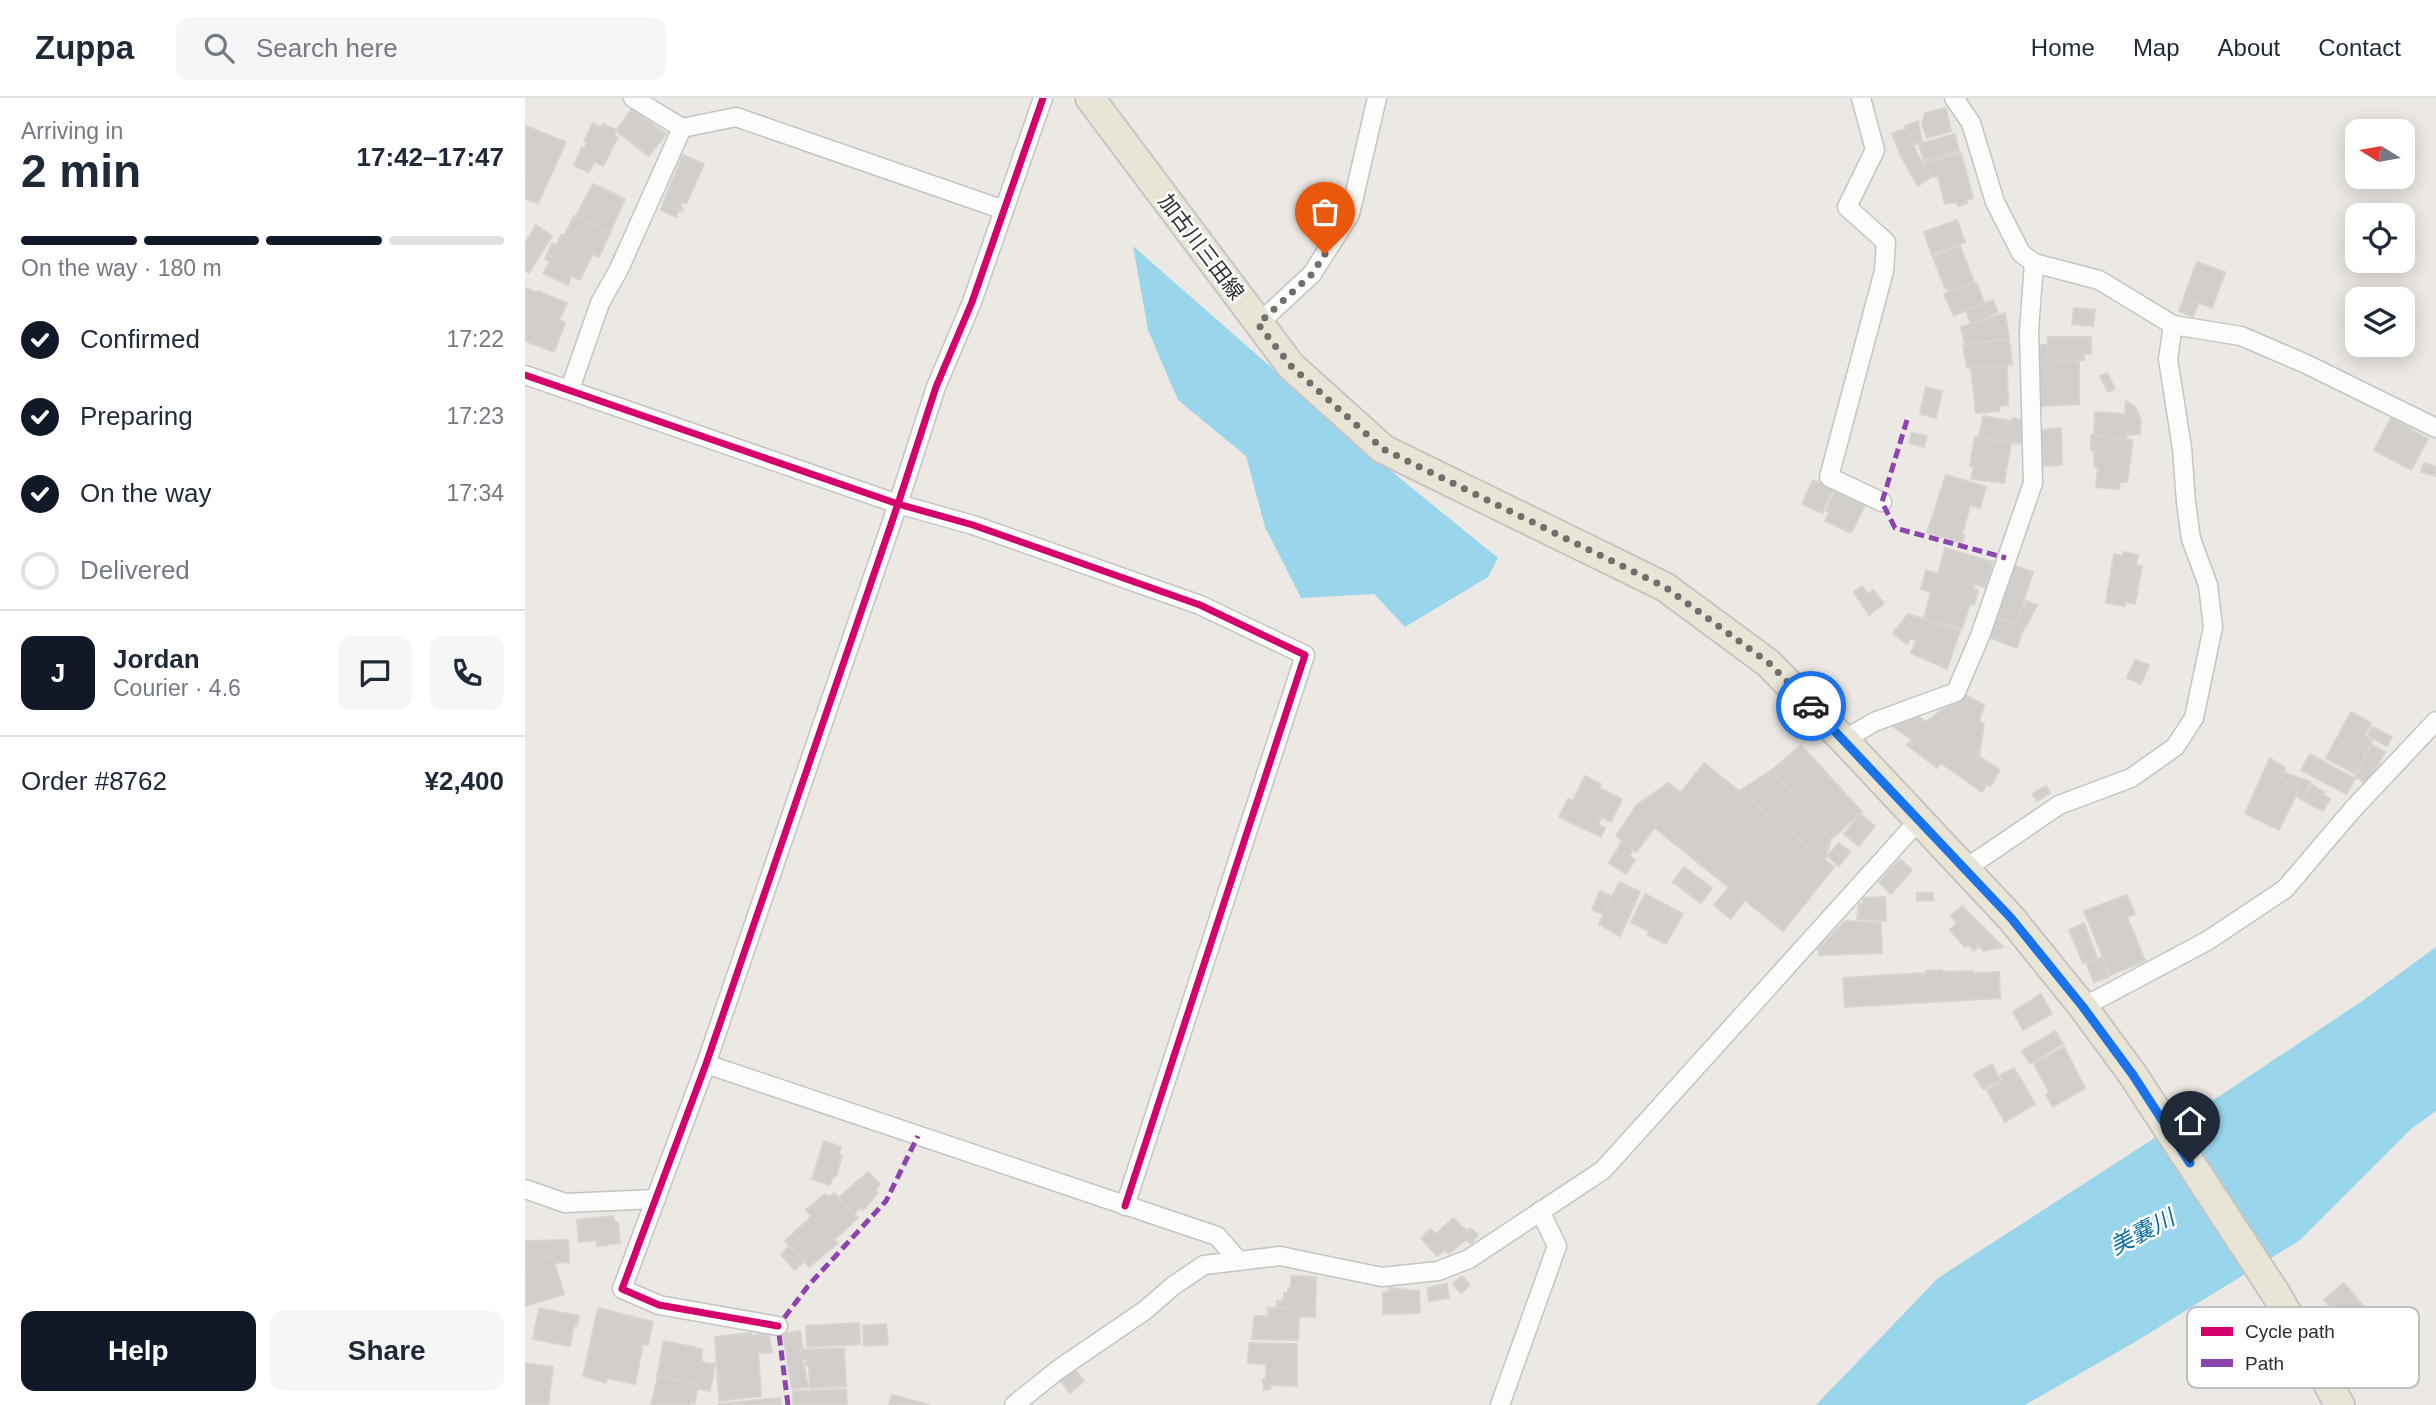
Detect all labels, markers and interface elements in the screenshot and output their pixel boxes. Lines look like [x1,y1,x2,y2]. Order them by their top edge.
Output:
search box [176,17,666,80]
text: Zuppa [35,29,134,66]
icon: search [200,29,238,67]
text: Search here [256,33,398,63]
text: Home [2031,34,2095,61]
text: Map [2133,34,2180,61]
text: About [2218,34,2280,61]
text: Contact [2318,34,2401,61]
text: Arriving in [21,118,123,144]
north arrow [2345,119,2415,189]
map controls [2345,119,2415,357]
text: 17:42–17:47 [357,142,504,172]
text: 2 min [21,145,141,197]
pin [1295,182,1355,254]
street label: 加古川三田線 [1154,189,1248,304]
icon: bag [1306,193,1344,231]
button: locate [2345,203,2415,273]
text: On the way · 180 m [21,255,222,281]
button: layers [2345,287,2415,357]
icon: check [21,321,59,359]
text: Confirmed [80,324,200,354]
text: 17:22 [446,326,504,352]
icon: check [21,398,59,436]
text: Preparing [80,401,193,431]
text: 17:23 [446,403,504,429]
icon: check [21,475,59,513]
text: On the way [80,478,212,508]
text: 17:34 [446,480,504,506]
text: Delivered [80,555,190,585]
button: chat [338,636,412,710]
button: phone [430,636,504,710]
text: Jordan [113,644,200,674]
text: J [51,658,65,688]
courier [1776,671,1846,741]
text: Courier · 4.6 [113,675,241,701]
icon: car [1792,687,1830,725]
text: Order #8762 [21,766,167,796]
text: ¥2,400 [424,766,504,796]
pin [2160,1091,2220,1163]
icon: home [2171,1102,2209,1140]
water label: 美嚢川 [2105,1203,2181,1260]
legend [2187,1307,2419,1388]
button: Help [21,1311,256,1391]
button: Share [270,1311,504,1391]
text: Cycle path [2245,1321,2335,1342]
text: Path [2245,1353,2284,1374]

